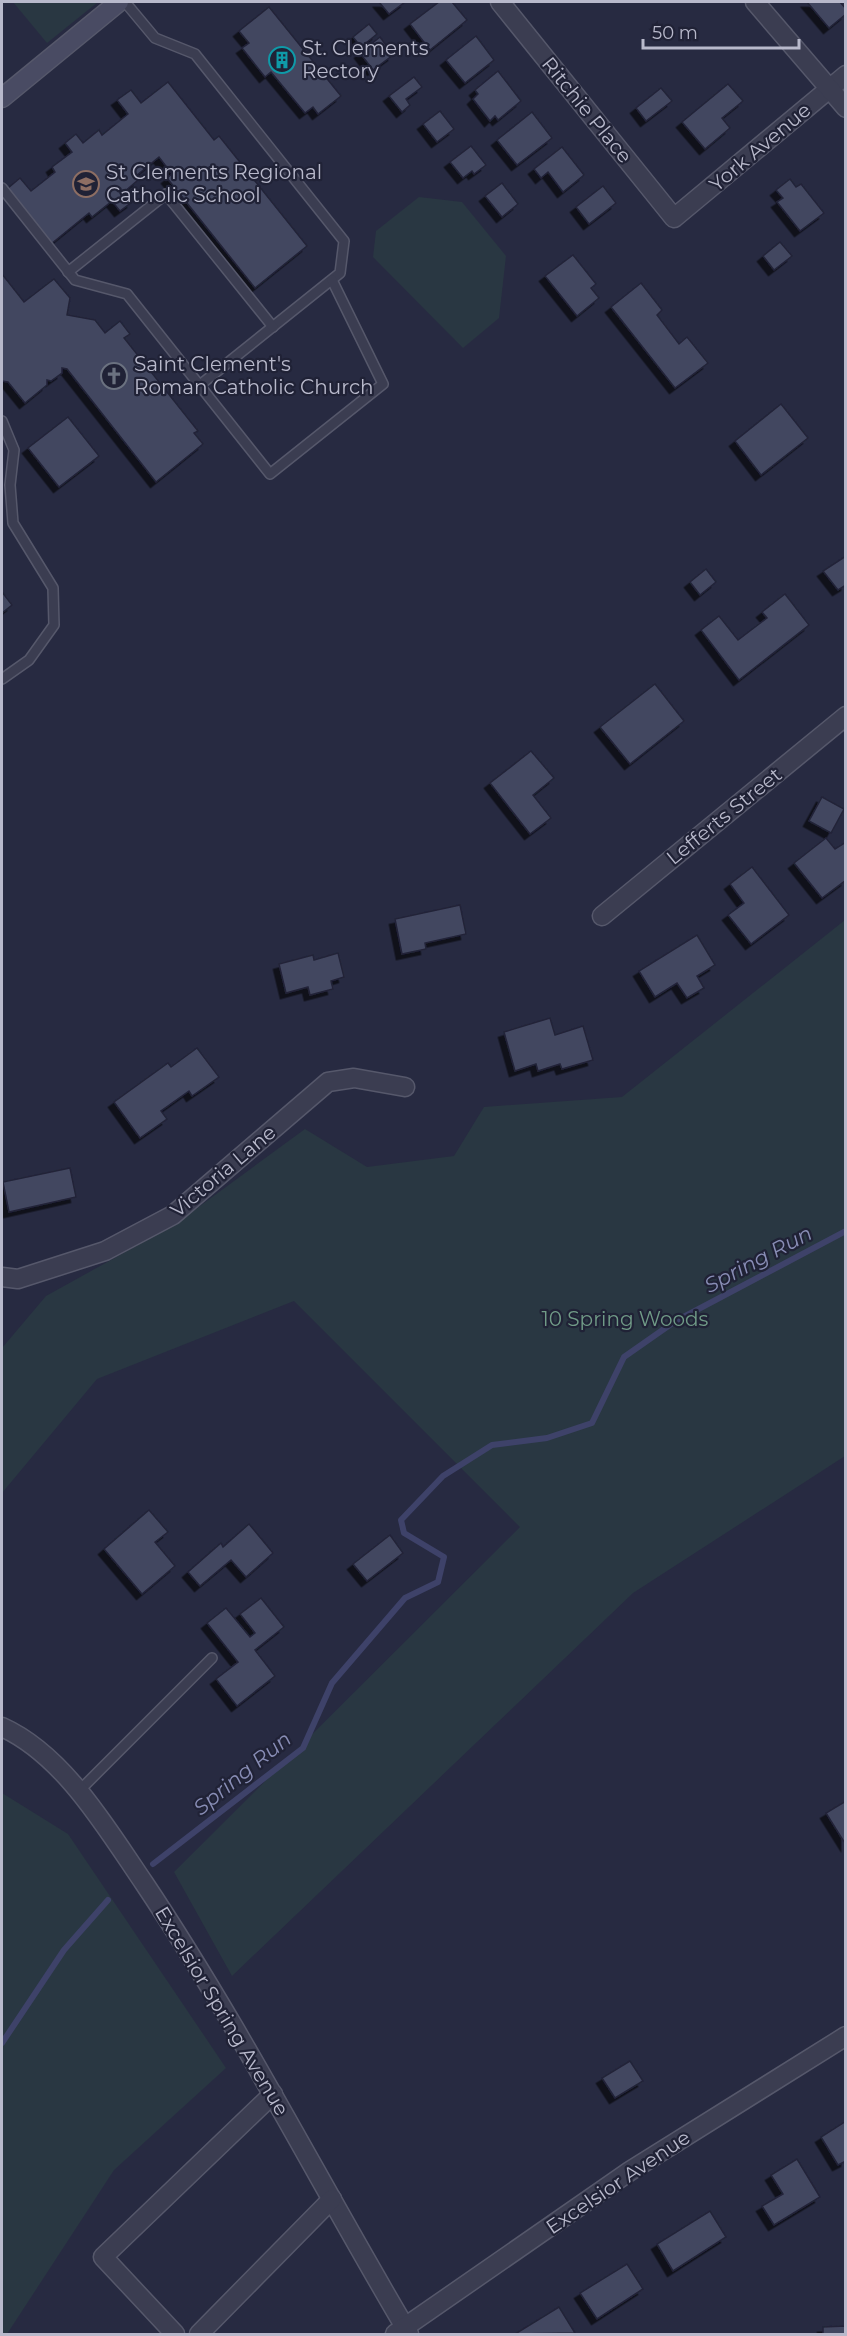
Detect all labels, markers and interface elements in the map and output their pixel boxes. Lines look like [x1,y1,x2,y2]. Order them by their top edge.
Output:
scale bar [643,12,799,50]
text: 50 m [652,22,698,44]
place label: St. Clements Rectory [302,36,429,83]
building icon: St. Clements Rectory [267,45,297,75]
street label: Ritchie Place [537,52,637,168]
street label: York Avenue [705,98,815,196]
place label: St Clements Regional Catholic School [106,160,322,207]
school or university icon: St Clements Regional Catholic School [71,169,101,199]
place label: Saint Clement's Roman Catholic Church [134,352,374,399]
church icon: Saint Clement's Roman Catholic Church [99,361,129,391]
street label: Lefferts Street [662,762,786,870]
street label: Victoria Lane [165,1120,281,1222]
water label: Spring Run [700,1220,816,1298]
park label: 10 Spring Woods [542,1307,709,1331]
water label: Spring Run [188,1726,296,1820]
street label: Excelsior Spring Avenue [150,1902,294,2120]
street label: Excelsior Avenue [541,2125,695,2239]

